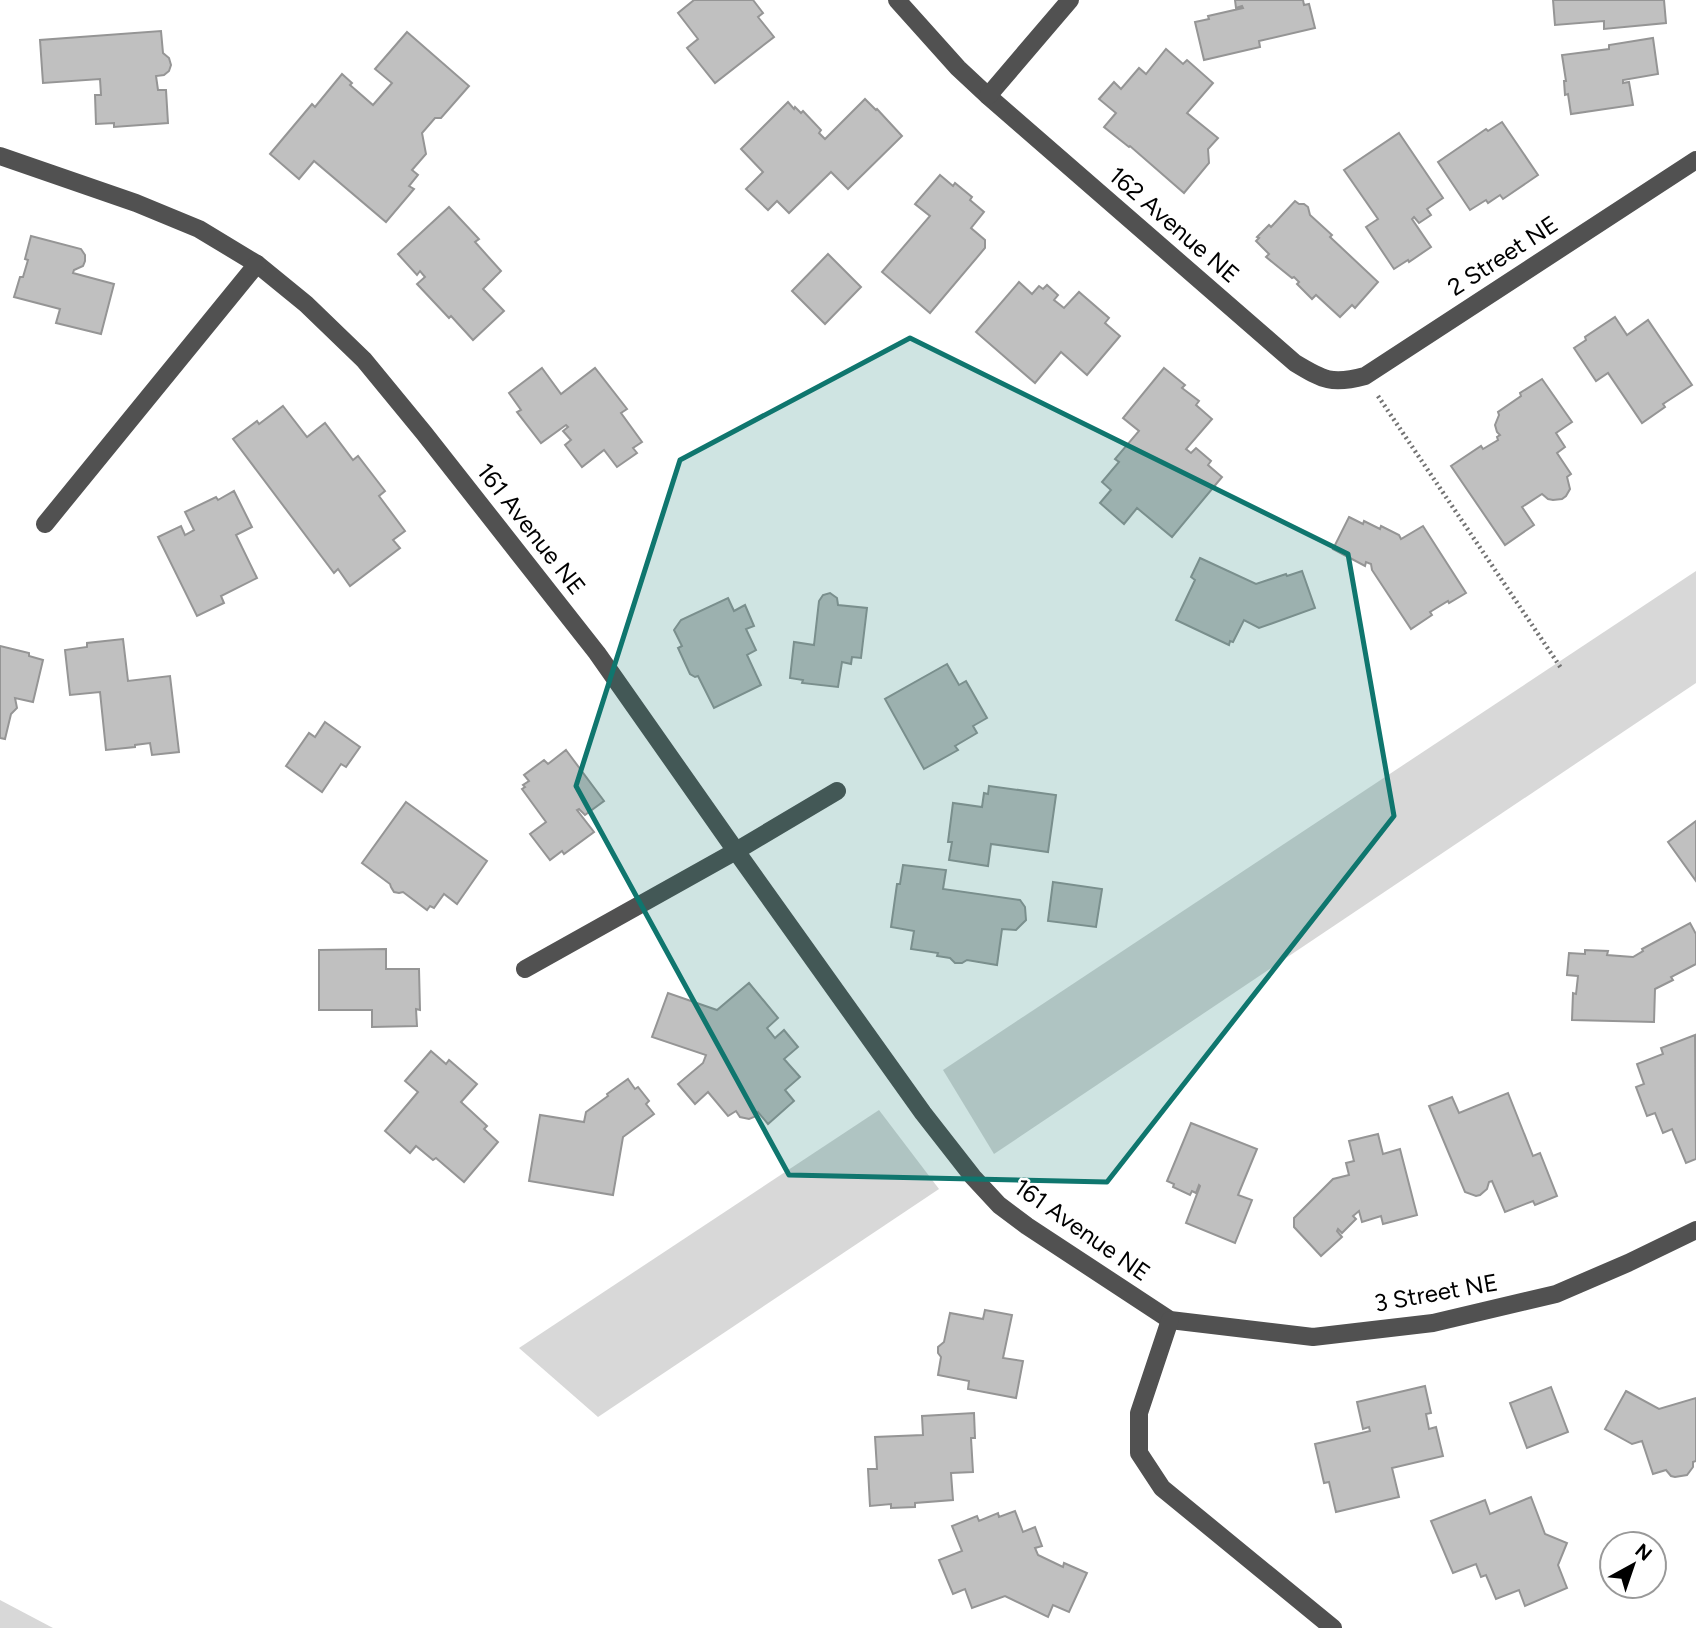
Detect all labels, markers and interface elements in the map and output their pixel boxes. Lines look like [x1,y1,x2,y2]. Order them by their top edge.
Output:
street label: 162 Avenue NE [1103,160,1245,289]
street label: 2 Street NE [1442,209,1563,302]
street label: 161 Avenue NE [471,457,592,600]
street label: 161 Avenue NE [1009,1172,1156,1287]
street label: 3 Street NE [1372,1267,1500,1318]
north arrow [1598,1530,1668,1600]
text: N [1631,1539,1657,1566]

